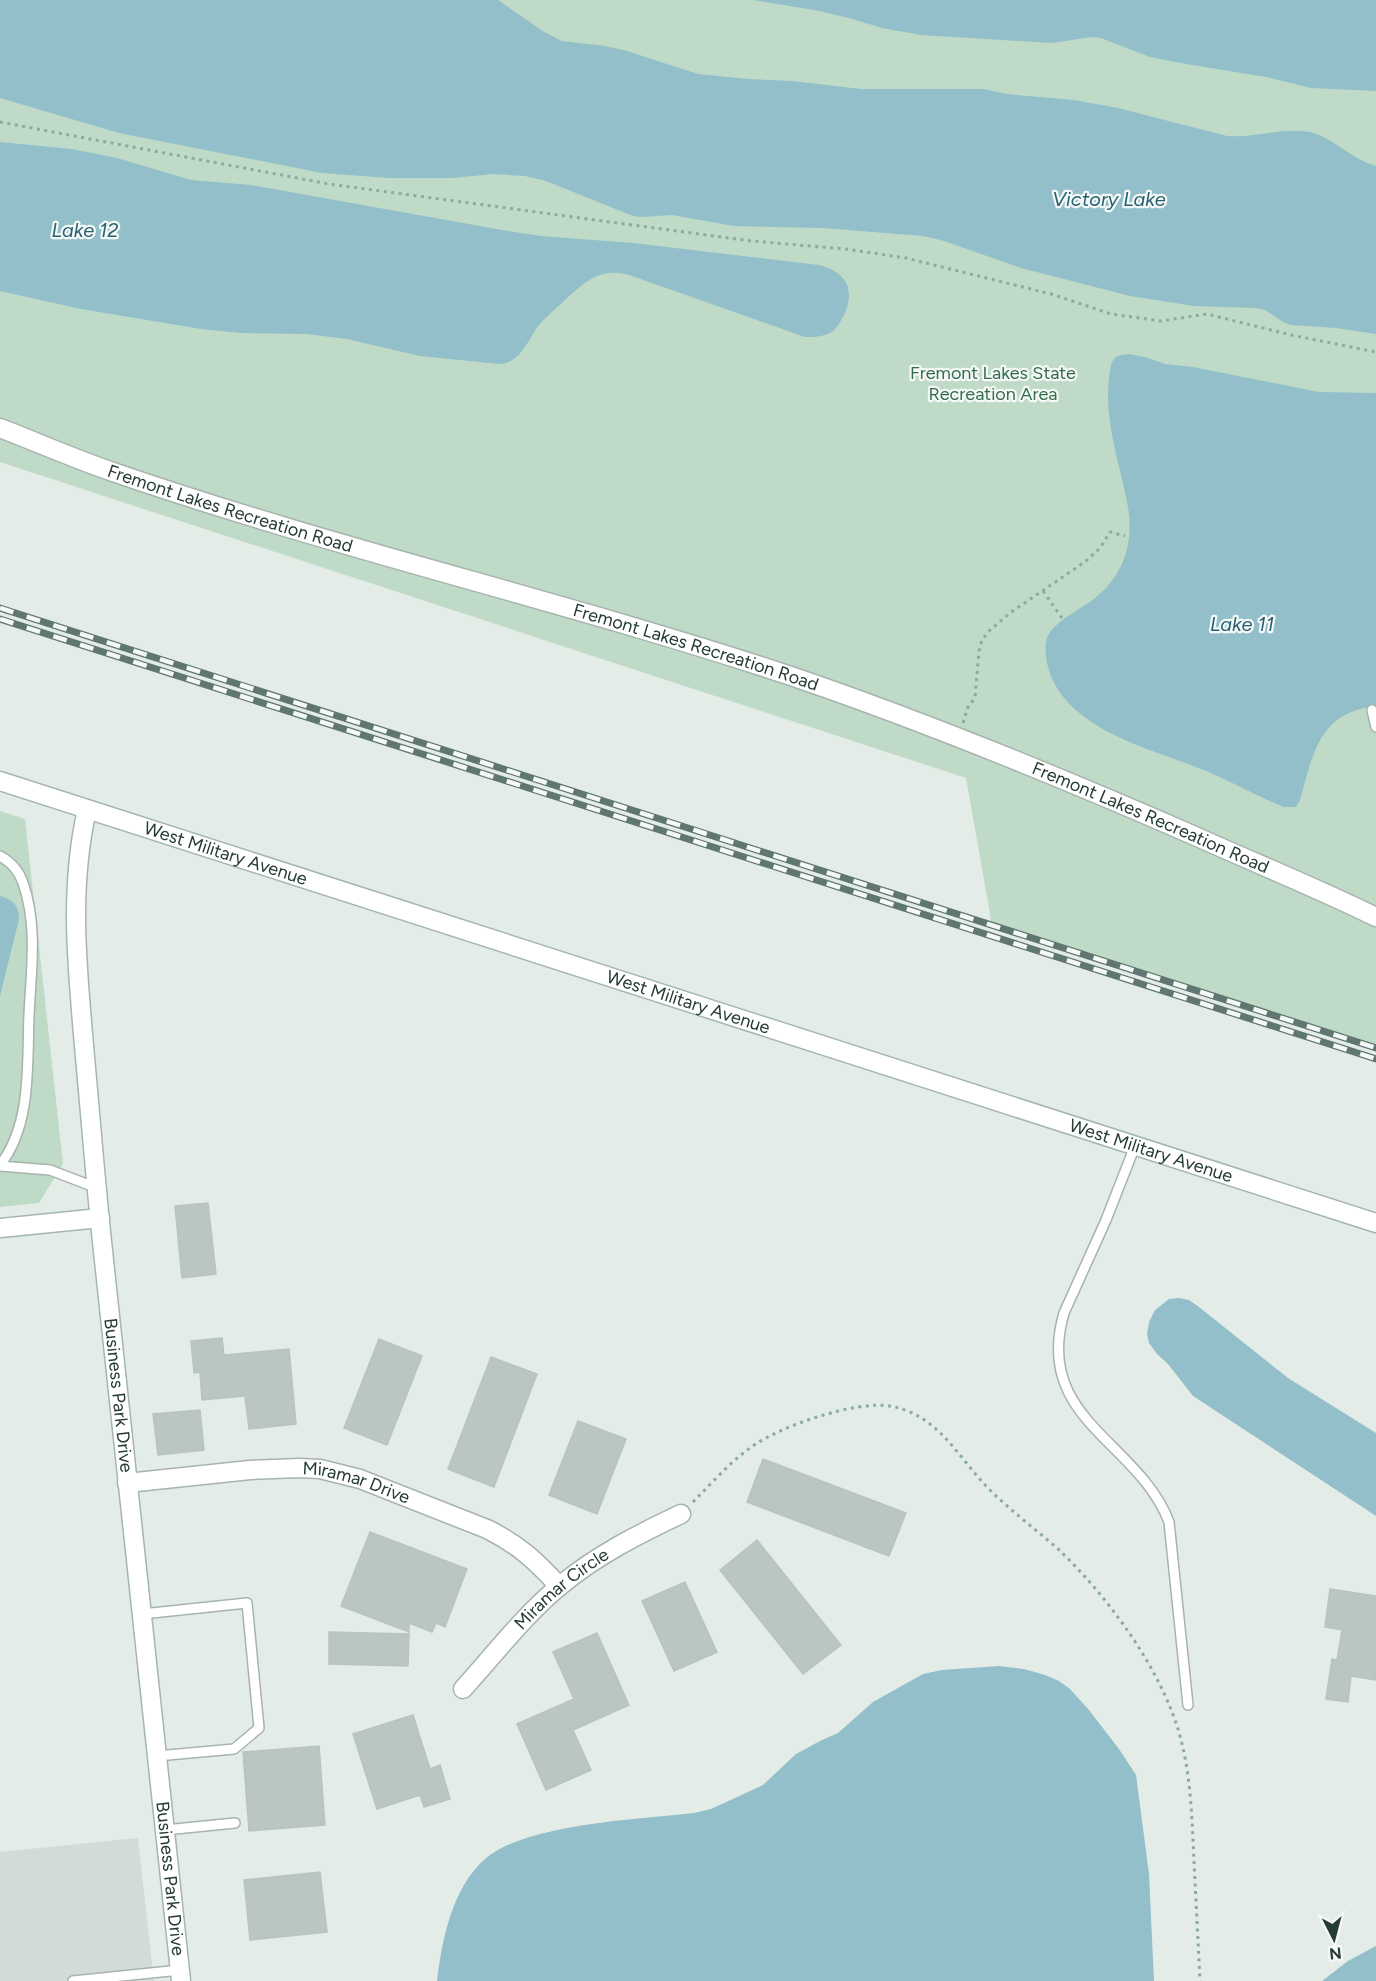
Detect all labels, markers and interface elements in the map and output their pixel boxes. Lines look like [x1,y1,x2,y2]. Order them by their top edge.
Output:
water label: Victory Lake [1052,187,1166,211]
water label: Lake 12 [52,218,118,242]
park label: Fremont Lakes State Recreation Area [910,362,1076,405]
street label: Fremont Lakes Recreation Road [105,460,355,557]
street label: Fremont Lakes Recreation Road [571,599,822,696]
water label: Lake 11 [1210,612,1274,636]
street label: Fremont Lakes Recreation Road [1029,757,1272,878]
street label: West Military Avenue [141,817,310,890]
street label: West Military Avenue [604,966,773,1039]
street label: West Military Avenue [1067,1114,1236,1187]
street label: Business Park Drive [99,1317,138,1474]
street label: Miramar Drive [302,1457,413,1509]
street label: Miramar Circle [510,1543,613,1634]
street label: Business Park Drive [151,1800,189,1957]
north arrow [1304,1909,1364,1969]
text: N [1328,1943,1343,1964]

